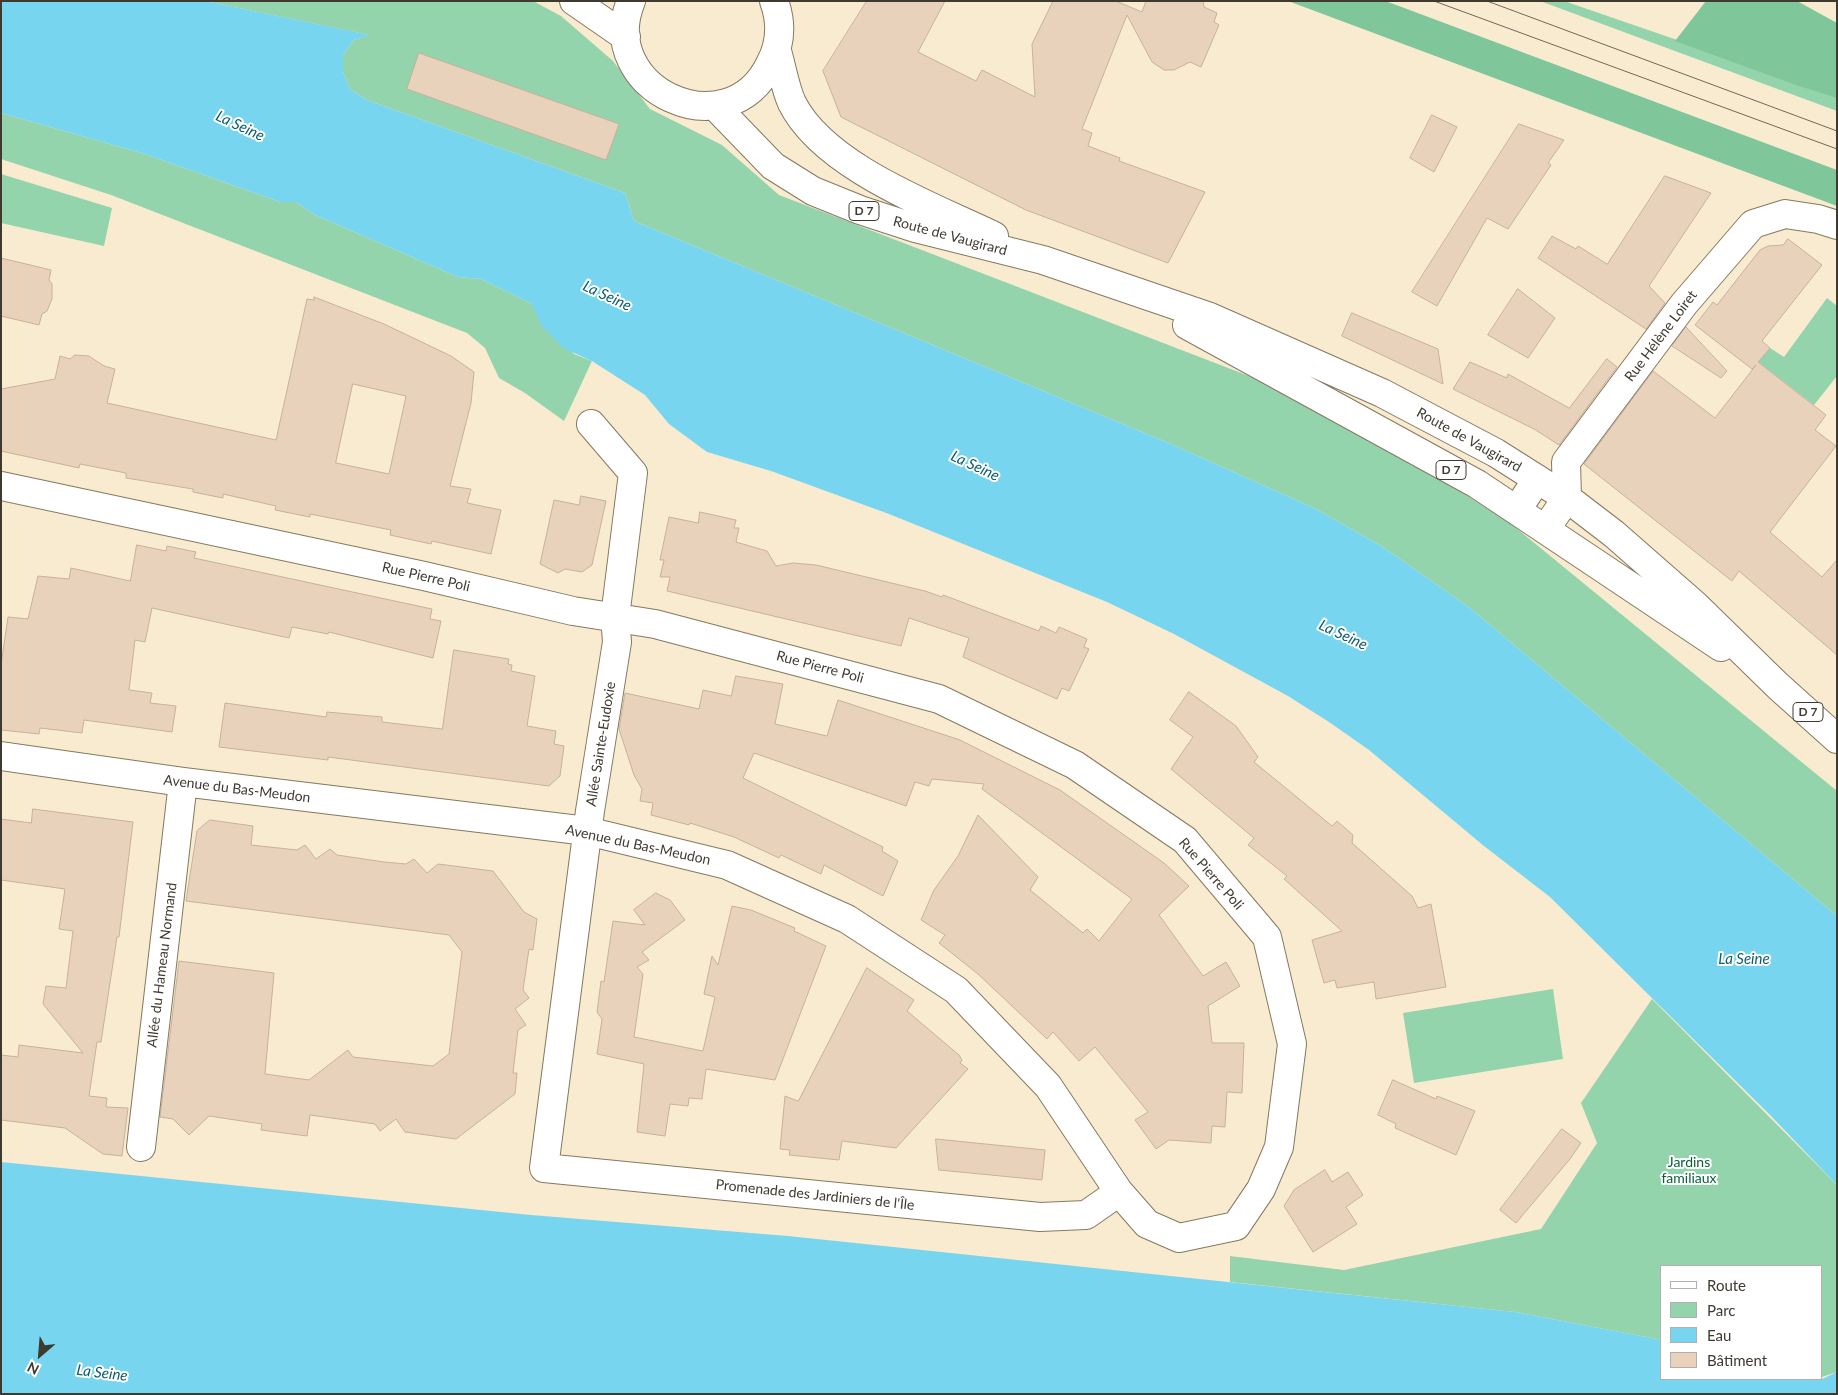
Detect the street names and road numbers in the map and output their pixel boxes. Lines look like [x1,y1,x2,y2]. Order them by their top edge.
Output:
road number: D 7 [849,202,879,220]
street label: Route de Vaugirard [891,213,1009,259]
street label: Rue Hélène Loiret [1621,287,1701,385]
street label: Route de Vaugirard [1414,404,1524,476]
road number: D 7 [1436,460,1466,480]
street label: Rue Pierre Poli [380,559,472,595]
street label: Rue Pierre Poli [774,647,866,687]
street label: Allée Sainte-Eudoxie [583,680,619,808]
road number: D 7 [1793,702,1823,722]
street label: Avenue du Bas-Meudon [163,772,311,806]
street label: Avenue du Bas-Meudon [564,821,712,869]
street label: Rue Pierre Poli [1175,835,1247,913]
street label: Allée du Hameau Normand [144,882,180,1048]
street label: Promenade des Jardiniers de l'Île [715,1176,915,1214]

